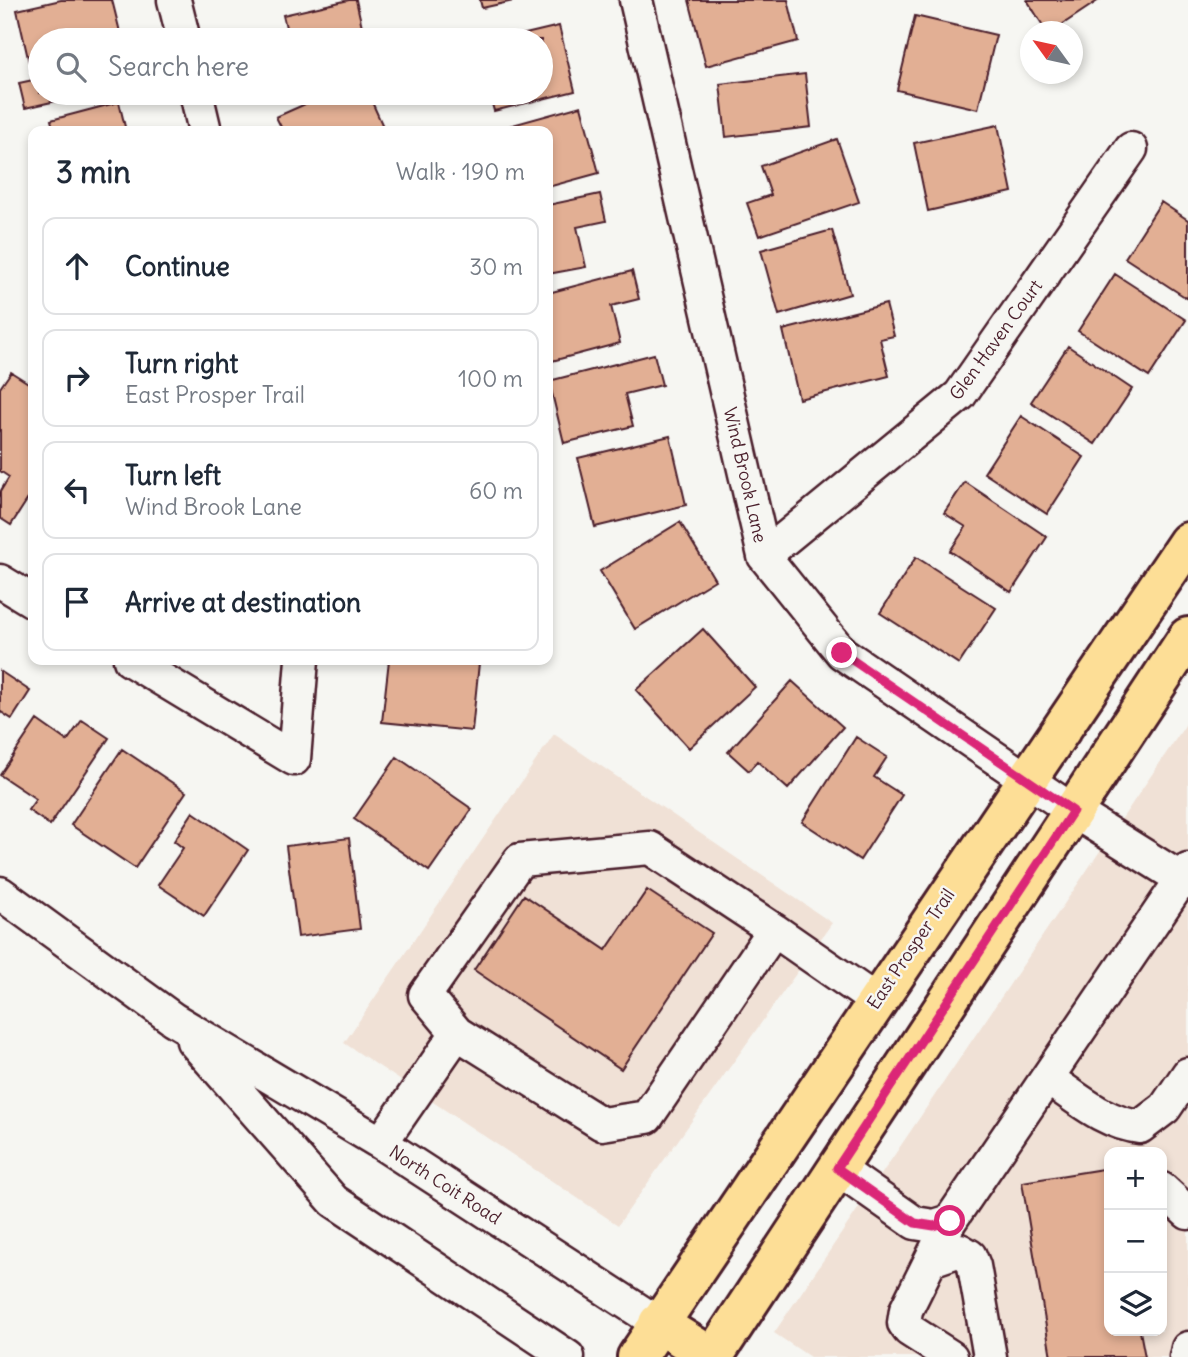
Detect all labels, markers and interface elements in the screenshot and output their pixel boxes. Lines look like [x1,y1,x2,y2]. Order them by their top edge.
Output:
north arrow [1020,21,1083,84]
search box [28,28,553,105]
icon: search [52,48,90,86]
text: Search here [108,50,249,83]
text: 3 min [56,153,131,191]
text: Walk · 190 m [396,157,525,186]
icon: ahead [58,247,96,285]
text: Continue [125,250,230,283]
text: 30 m [469,252,523,281]
street label: Glen Haven Court [944,275,1047,405]
text: Turn right [125,347,238,380]
icon: right [58,359,96,397]
text: 100 m [458,364,523,393]
text: East Prosper Trail [125,380,305,409]
street label: Wind Brook Lane [719,405,772,545]
text: Turn left [125,459,221,492]
icon: left [58,471,96,509]
text: 60 m [469,476,523,505]
text: Wind Brook Lane [125,492,302,521]
icon: arrive [58,583,96,621]
text: Arrive at destination [125,586,361,619]
route end [826,637,857,668]
street label: East Prosper Trail [862,884,959,1013]
street label: North Coit Road [385,1140,506,1230]
map controls [1104,1147,1167,1336]
button: + [1104,1147,1167,1210]
route start [934,1205,965,1236]
button: − [1104,1210,1167,1273]
button: layers [1104,1273,1167,1336]

